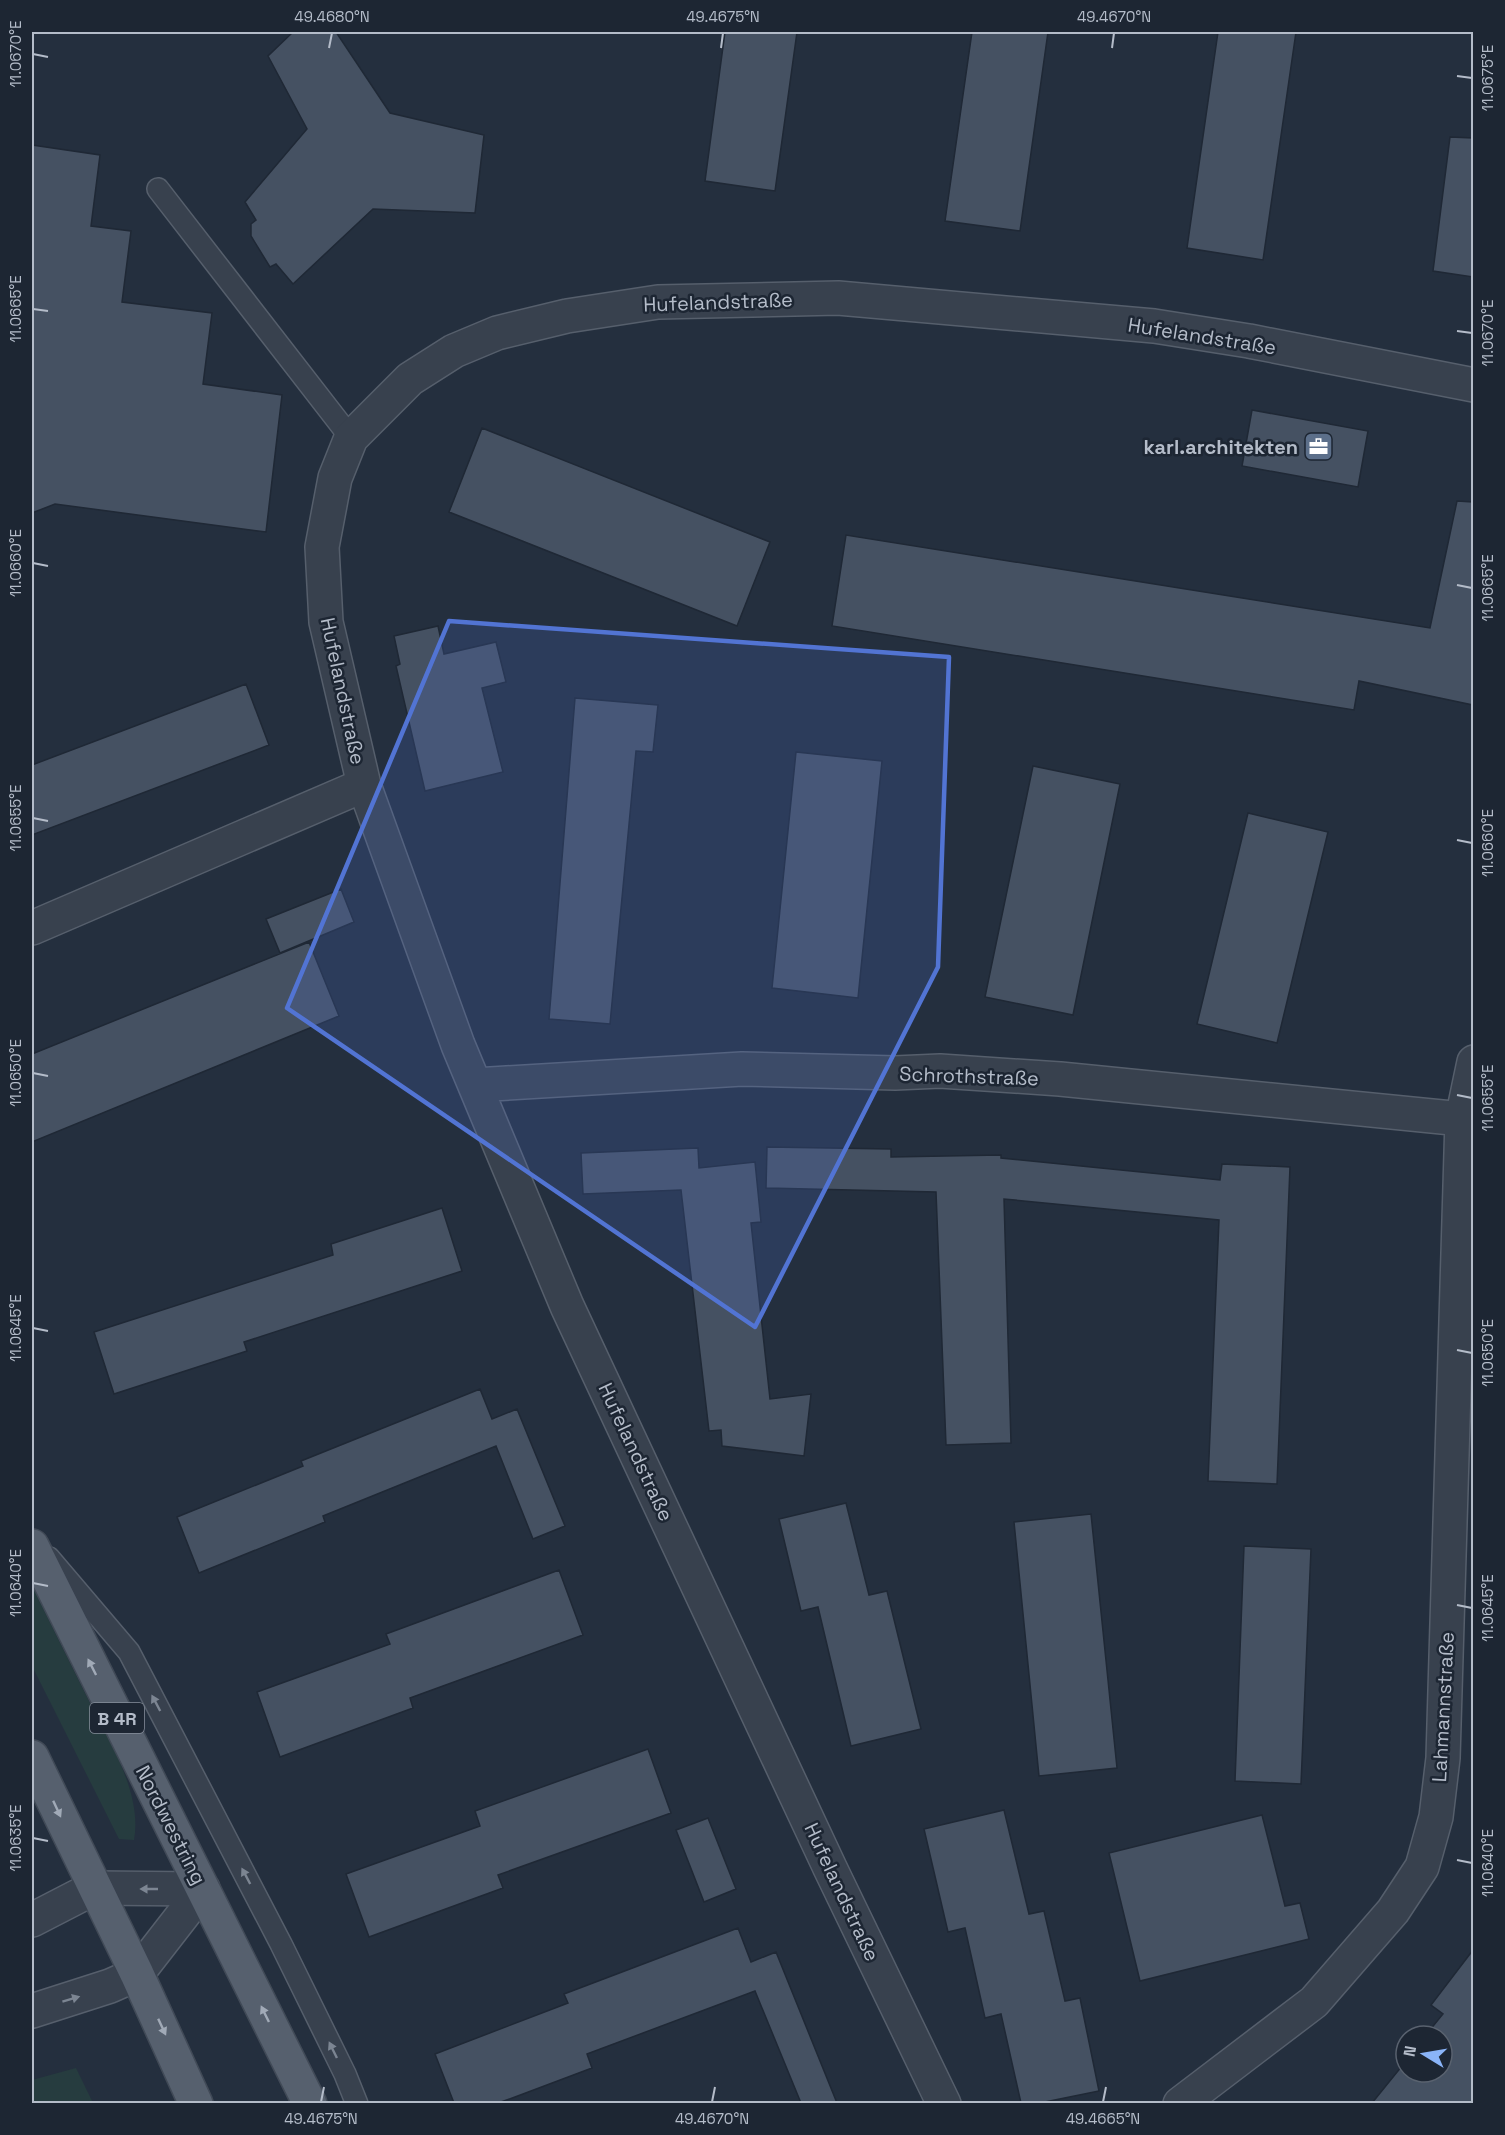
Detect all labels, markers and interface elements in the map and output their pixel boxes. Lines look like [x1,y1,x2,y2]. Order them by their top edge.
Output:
text: 49.4680°N [294,7,370,26]
text: 49.4675°N [686,7,760,26]
text: 49.4670°N [1077,7,1151,26]
text: 11.0670°E [6,21,25,87]
text: 11.0675°E [1478,45,1497,111]
text: 11.0665°E [6,275,25,343]
street label: Hufelandstraße [643,286,793,318]
text: 11.0670°E [1478,300,1497,366]
street label: Hufelandstraße [1126,311,1278,361]
office icon: karl.architekten [1303,431,1335,463]
place label: karl.architekten [1143,434,1298,460]
text: 11.0660°E [6,529,25,597]
text: 11.0665°E [1478,554,1497,622]
street label: Hufelandstraße [315,615,371,767]
text: 11.0655°E [6,784,25,852]
text: 11.0660°E [1478,809,1497,877]
text: 11.0650°E [6,1039,25,1107]
street label: Schrothstraße [899,1061,1039,1091]
text: 11.0655°E [1478,1064,1497,1132]
text: 11.0645°E [6,1294,25,1362]
text: 11.0650°E [1478,1319,1497,1387]
street label: Hufelandstraße [593,1379,679,1525]
text: 11.0640°E [6,1549,25,1617]
text: 11.0645°E [1478,1574,1497,1642]
street label: Lahmannstraße [1426,1631,1460,1783]
one-way arrow [87,1659,97,1676]
one-way arrow [151,1694,161,1711]
road number: B 4R [90,1703,144,1733]
street label: Nordwestring [130,1761,212,1889]
one-way arrow [53,1801,62,1818]
text: 11.0635°E [6,1804,25,1872]
street label: Hufelandstraße [799,1819,885,1965]
text: 11.0640°E [1478,1829,1497,1897]
one-way arrow [241,1867,251,1884]
one-way arrow [139,1884,158,1894]
one-way arrow [62,1993,80,2003]
one-way arrow [260,2005,270,2022]
one-way arrow [157,2019,166,2036]
north arrow [1394,2024,1454,2084]
one-way arrow [329,2041,339,2059]
text: N [1398,2044,1421,2059]
text: 49.4675°N [284,2109,358,2128]
text: 49.4670°N [675,2109,749,2128]
text: 49.4665°N [1066,2109,1140,2128]

